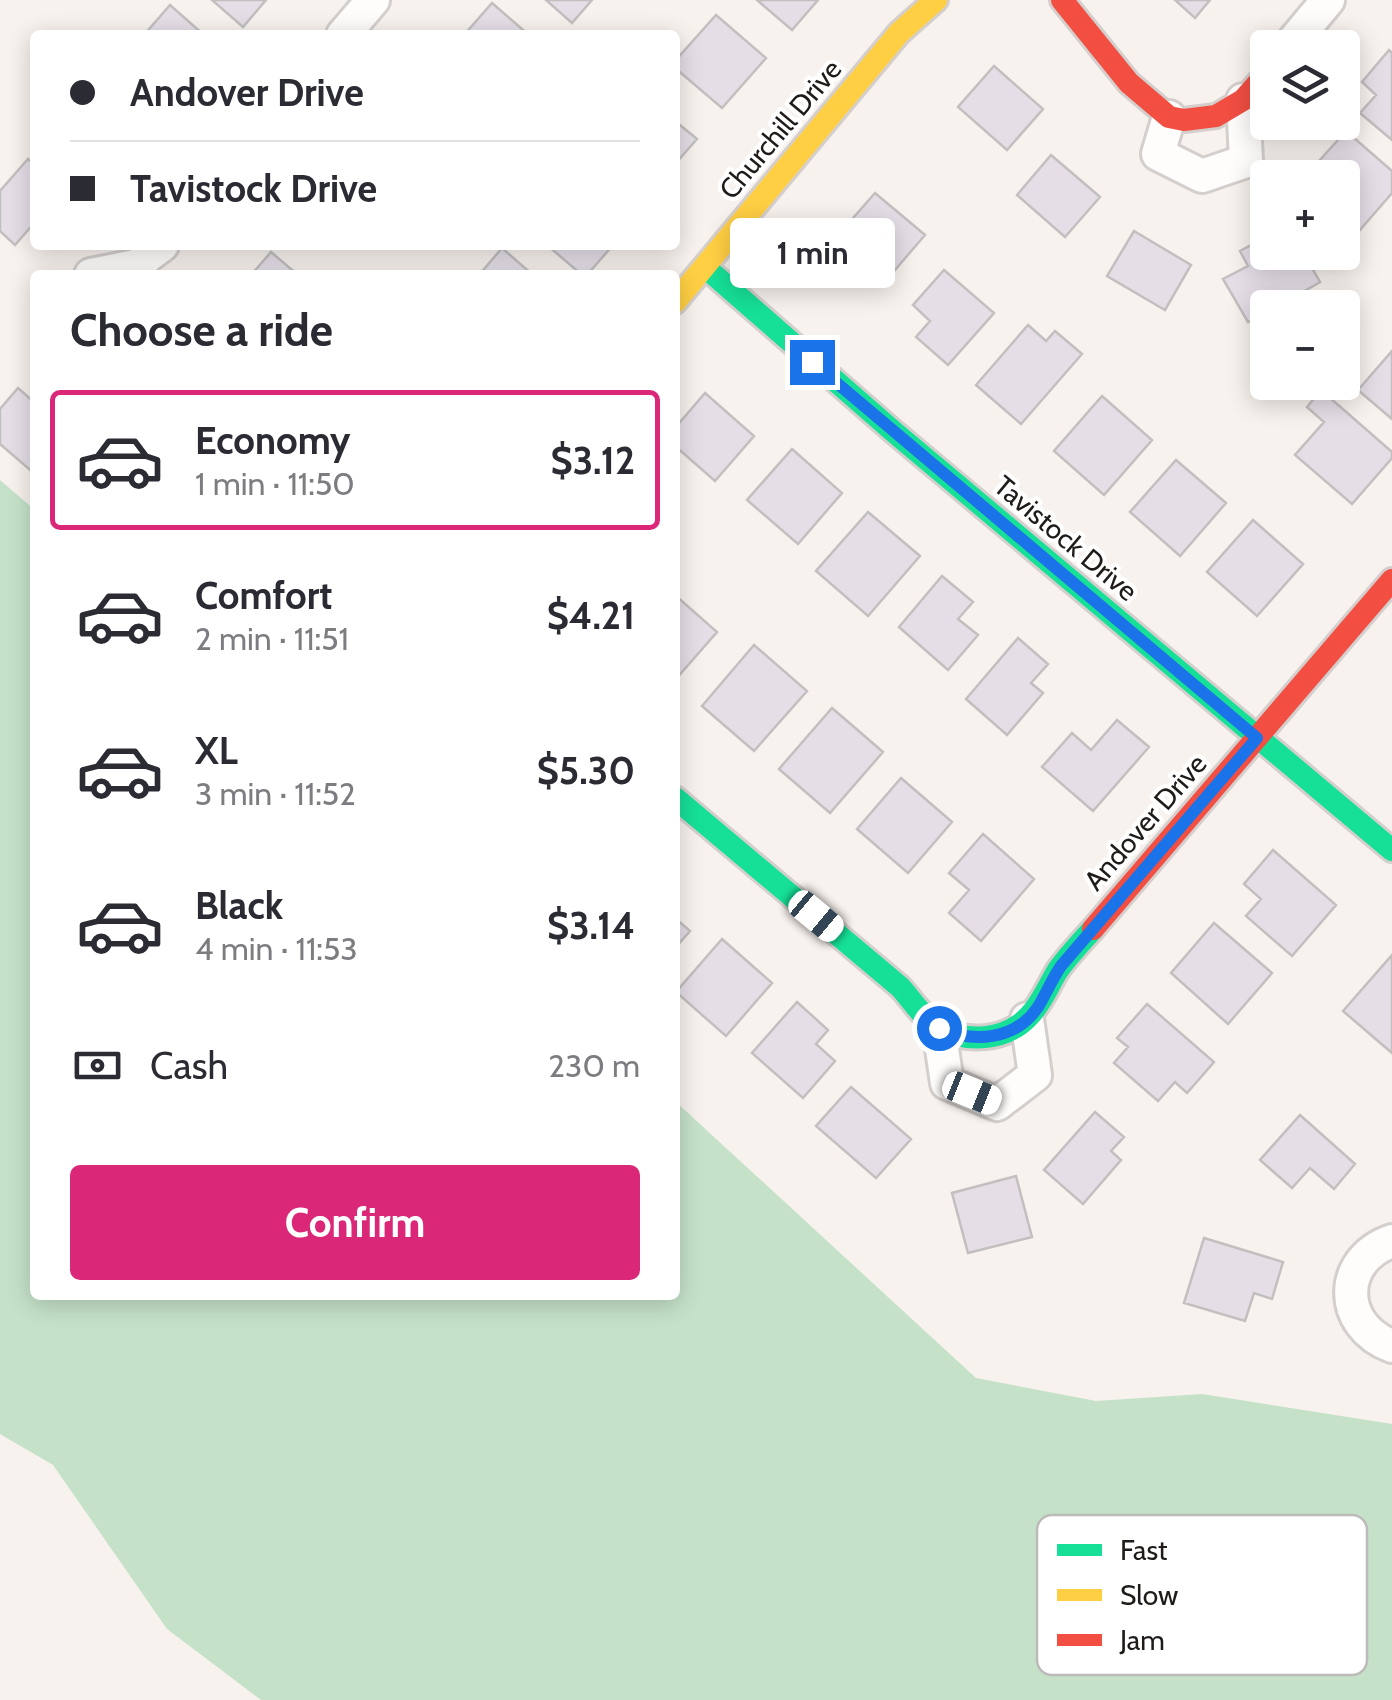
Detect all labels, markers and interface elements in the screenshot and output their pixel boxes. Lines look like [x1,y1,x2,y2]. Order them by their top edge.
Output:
map controls [1250,30,1360,400]
button: layers [1250,30,1360,140]
street label: Churchill Drive [712,52,848,206]
text: Andover Drive [130,69,364,116]
button: + [1250,160,1360,270]
text: Tavistock Drive [130,165,377,212]
callout: 1 min [730,217,894,287]
text: 1 min [776,233,849,272]
button: − [1250,290,1360,400]
text: Choose a ride [70,303,333,357]
route end [790,340,835,385]
icon: car [75,415,165,505]
text: Economy [195,417,350,464]
text: $3.12 [551,437,635,484]
text: 1 min · 11:50 [195,464,355,503]
street label: Tavistock Drive [987,468,1145,608]
icon: car [75,570,165,660]
text: Comfort [195,572,332,619]
text: $4.21 [547,592,635,639]
text: 2 min · 11:51 [195,619,349,658]
icon: car [75,725,165,815]
text: XL [195,727,238,774]
text: $5.30 [537,747,635,794]
street label: Andover Drive [1077,747,1213,897]
text: 3 min · 11:52 [195,774,356,813]
icon: car [75,880,165,970]
text: Black [195,882,283,929]
car [783,885,849,947]
text: $3.14 [547,902,635,949]
text: 4 min · 11:53 [195,929,358,968]
route start [917,1006,962,1051]
icon: cash [70,1038,125,1093]
text: Cash [150,1042,228,1089]
text: 230 m [548,1046,640,1085]
car [939,1068,1005,1118]
button: Confirm [70,1165,640,1280]
legend [1037,1515,1367,1675]
text: Fast [1120,1533,1168,1567]
text: Slow [1120,1578,1178,1612]
text: Jam [1119,1623,1165,1657]

